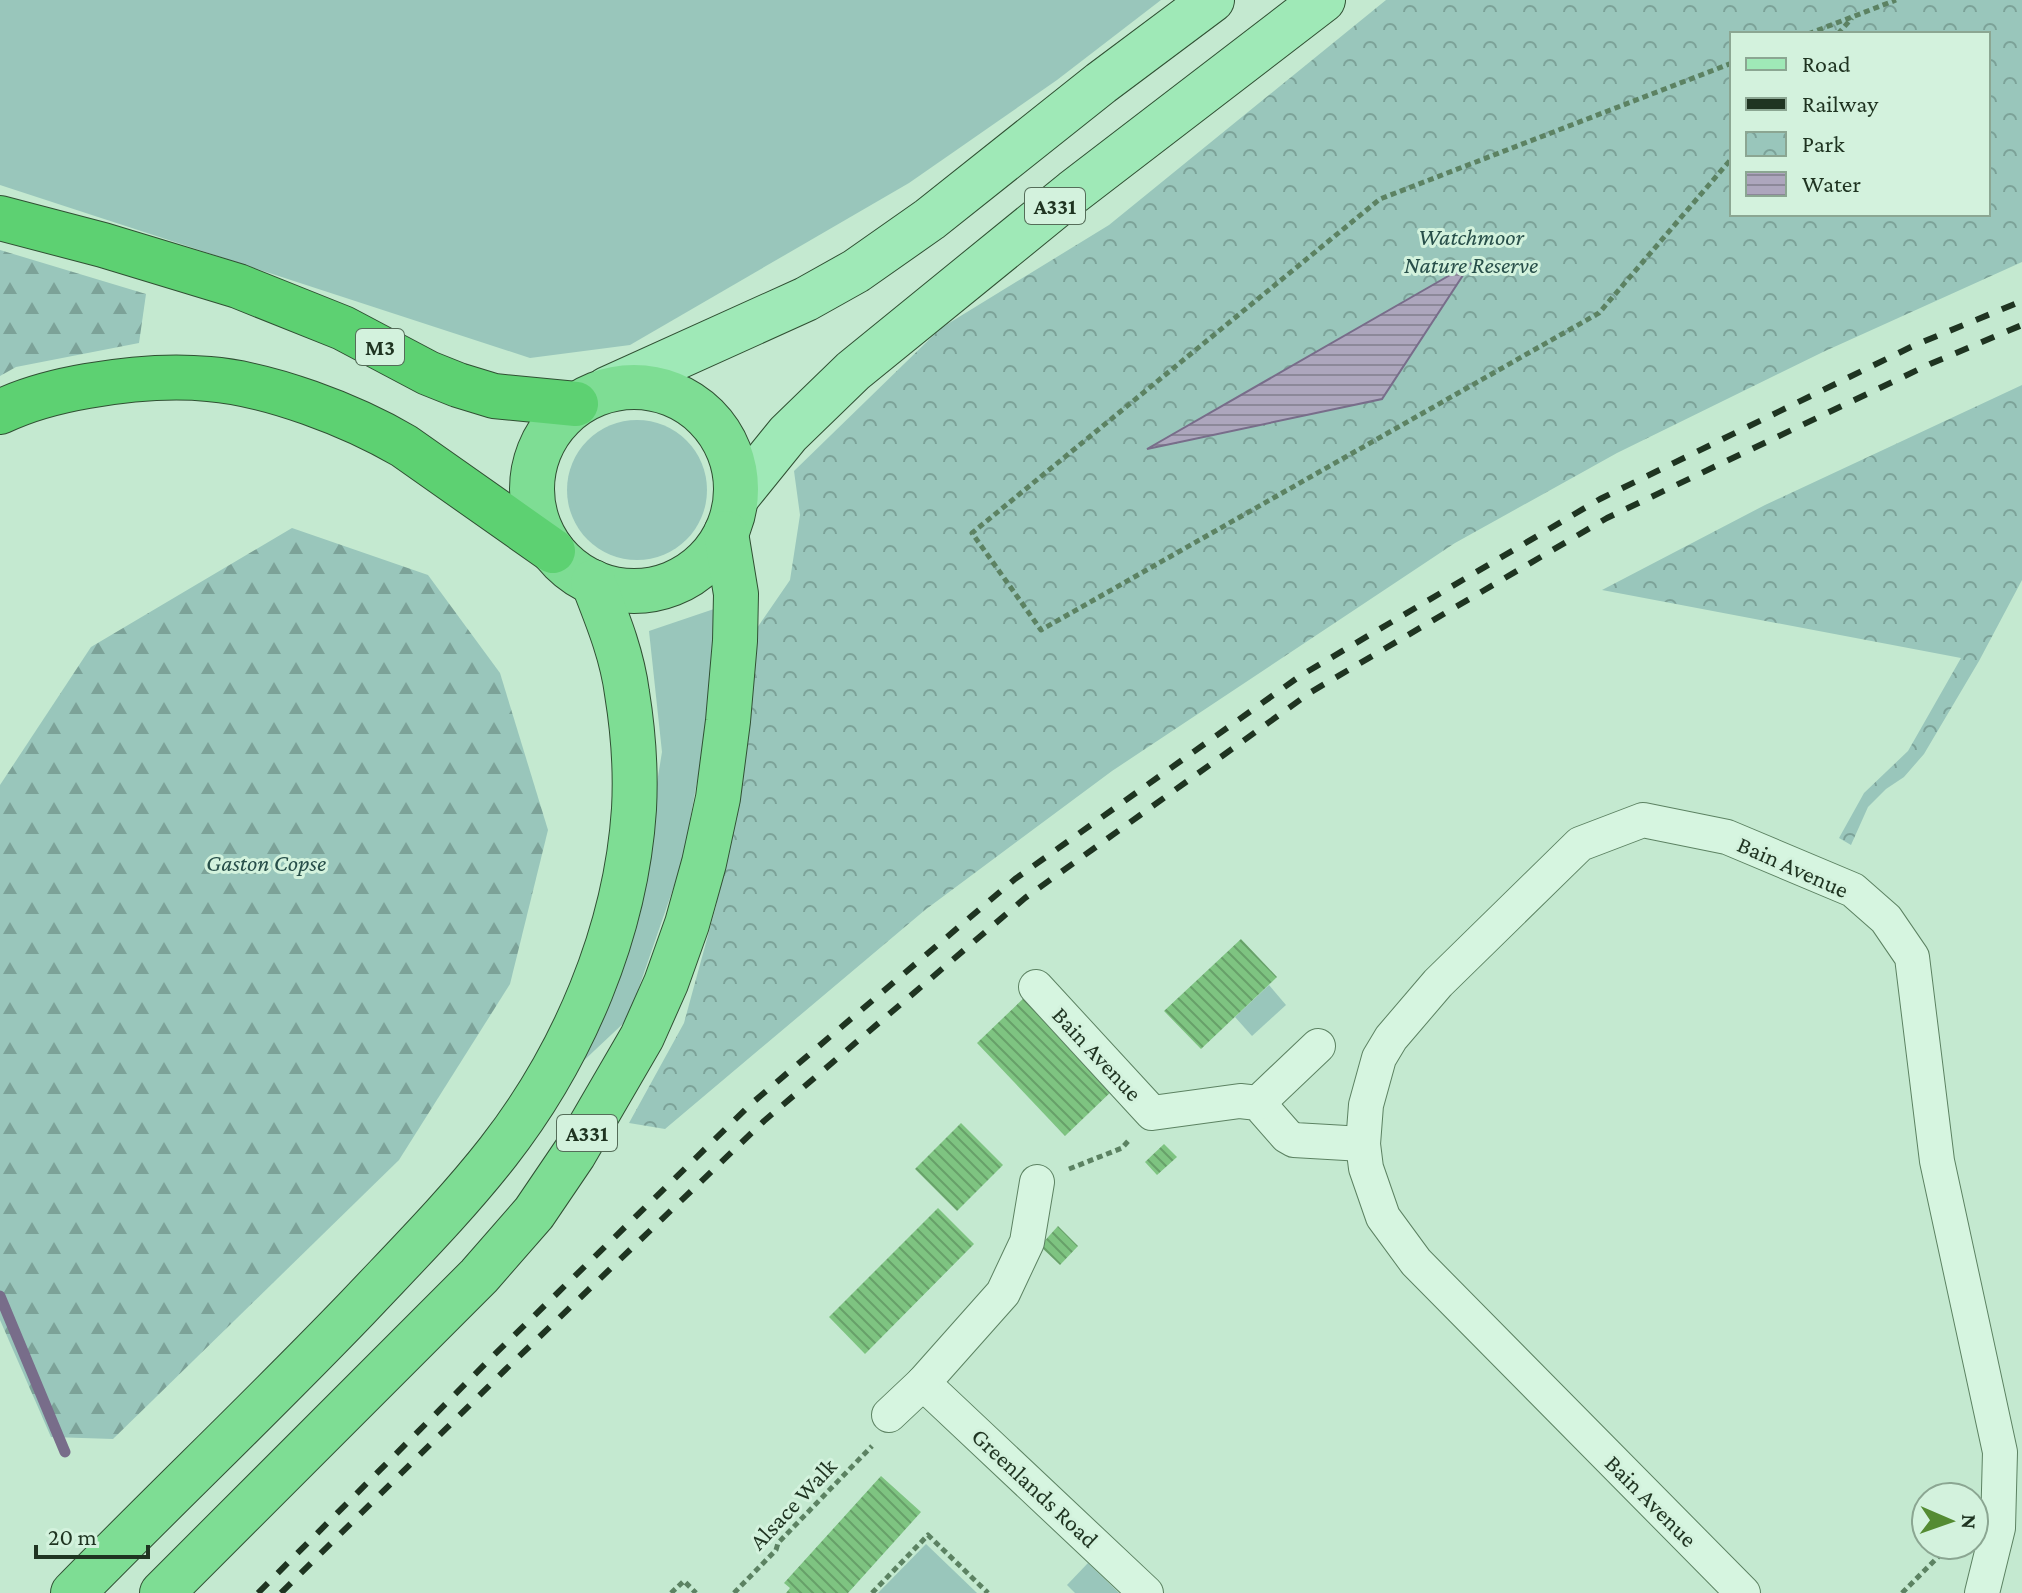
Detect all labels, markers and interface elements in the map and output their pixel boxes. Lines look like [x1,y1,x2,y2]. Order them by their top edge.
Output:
legend [1730,32,1990,216]
text: Road [1802,50,1851,77]
text: Railway [1802,90,1879,117]
text: Park [1802,130,1845,157]
text: Water [1802,170,1861,197]
road number: A331 [1025,188,1085,224]
park label: Watchmoor Nature Reserve [1404,223,1538,278]
road number: M3 [356,329,404,365]
street label: Bain Avenue [1734,830,1853,903]
park label: Gaston Copse [206,849,326,876]
street label: Bain Avenue [1047,1001,1148,1106]
road number: A331 [557,1115,617,1151]
street label: Greenlands Road [967,1422,1104,1553]
street label: Bain Avenue [1600,1449,1703,1552]
street label: Alsace Walk [743,1452,842,1555]
north arrow [1910,1481,1990,1561]
scale bar [36,1509,148,1559]
text: N [1957,1514,1982,1530]
text: 20 m [48,1523,97,1550]

